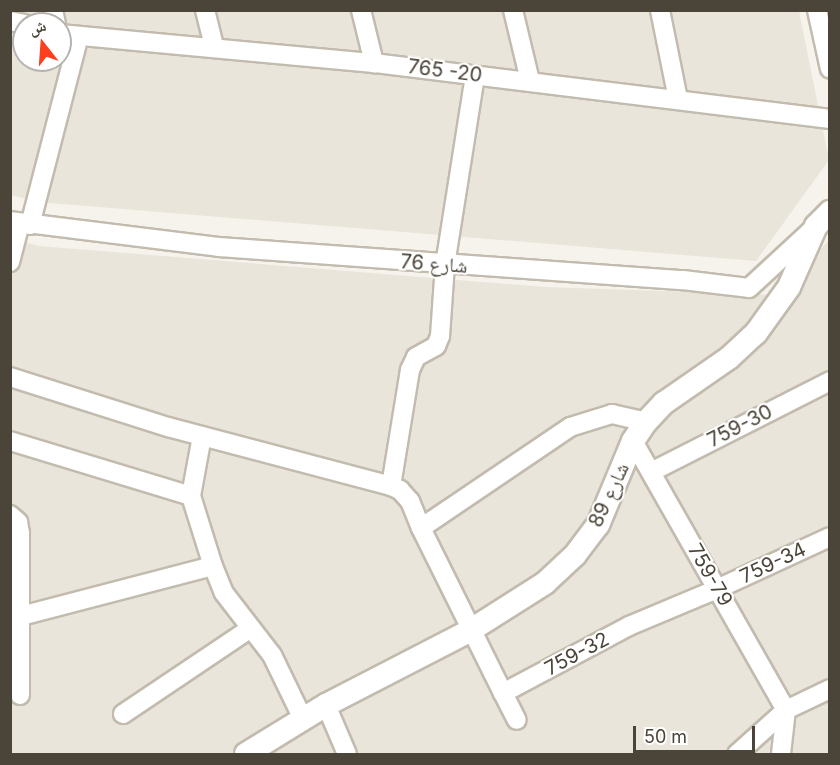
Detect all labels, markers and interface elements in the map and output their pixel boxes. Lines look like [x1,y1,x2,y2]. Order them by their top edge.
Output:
north arrow [12,12,72,72]
text: ش [26,15,48,39]
street label: 765 -20 [407,55,483,87]
street label: شارع 76 [400,250,468,278]
street label: 759-30 [704,400,776,452]
street label: شارع 89 [584,459,634,531]
street label: 759-34 [736,537,810,589]
street label: 759-79 [683,540,737,610]
street label: 759-32 [541,627,613,681]
scale bar [636,714,758,752]
text: 50 m [644,726,687,747]

